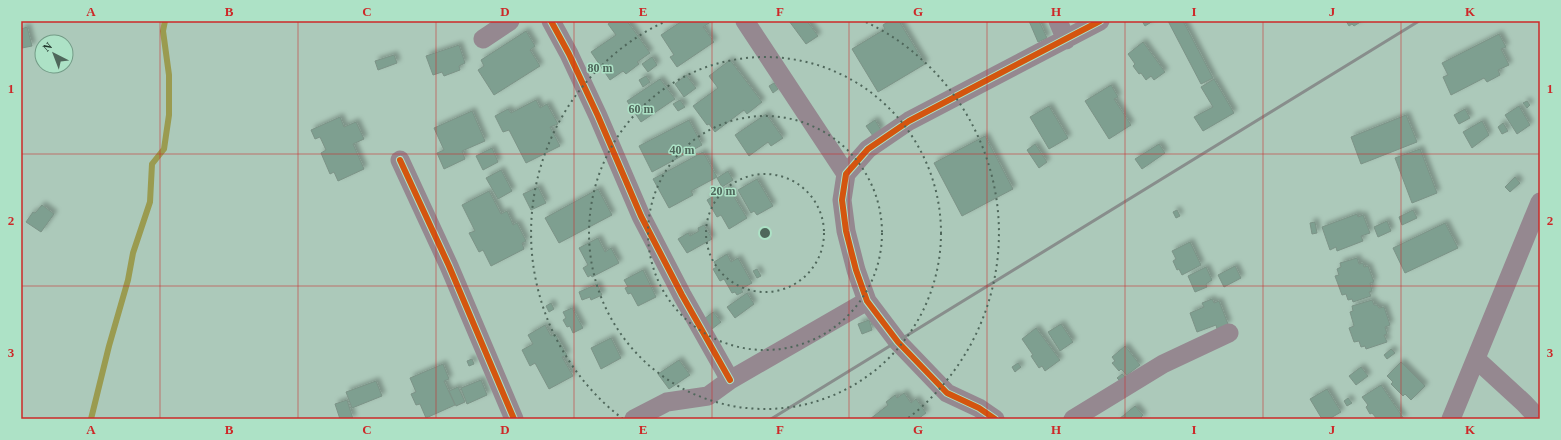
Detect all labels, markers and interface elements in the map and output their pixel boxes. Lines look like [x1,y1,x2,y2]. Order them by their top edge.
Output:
text: A [86,4,96,19]
text: B [225,4,234,19]
text: C [362,4,372,19]
text: D [500,4,510,19]
text: E [639,4,647,19]
text: F [776,4,784,19]
text: G [913,4,923,19]
text: H [1051,4,1061,19]
text: I [1191,4,1197,19]
text: J [1329,4,1336,19]
text: K [1465,4,1476,19]
north arrow [34,34,74,74]
text: N [40,39,54,54]
text: 80 m [588,61,613,75]
text: 1 [8,81,14,96]
text: 1 [1547,81,1553,96]
text: 60 m [629,102,654,116]
text: 40 m [670,143,695,157]
text: 20 m [711,184,736,198]
text: 2 [8,213,14,228]
text: 2 [1547,213,1553,228]
centre of rings [758,226,772,240]
text: 3 [8,345,15,360]
text: 3 [1547,345,1554,360]
text: A [86,422,96,437]
text: B [225,422,234,437]
text: C [362,422,372,437]
text: D [500,422,510,437]
text: E [639,422,647,437]
text: F [776,422,784,437]
text: G [913,422,923,437]
text: H [1051,422,1061,437]
text: I [1191,422,1197,437]
text: J [1329,422,1336,437]
text: K [1465,422,1476,437]

